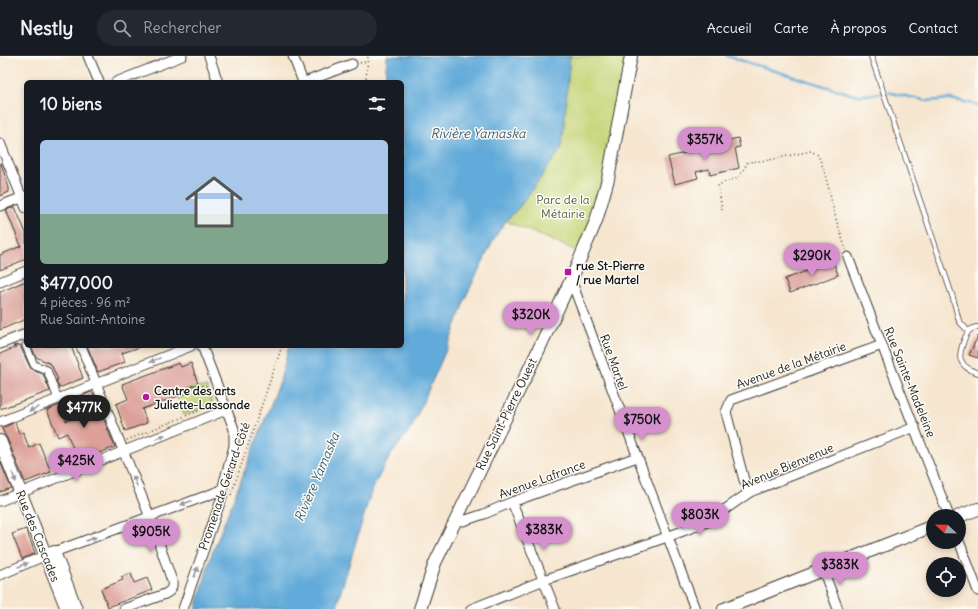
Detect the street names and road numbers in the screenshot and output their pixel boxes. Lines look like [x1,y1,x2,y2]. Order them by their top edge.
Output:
street label: Rue Sainte-Madeleine [881,325,939,439]
street label: Rue Martel [597,332,631,392]
street label: Avenue de la Métairie [734,338,848,392]
street label: Rue Saint-Pierre Ouest [472,355,540,473]
street label: Promenade Gérard-Côté [195,420,253,552]
street label: Avenue Bienvenue [738,440,836,492]
street label: Avenue Lafrance [497,456,587,502]
street label: Rue des Cascades [13,488,63,584]

